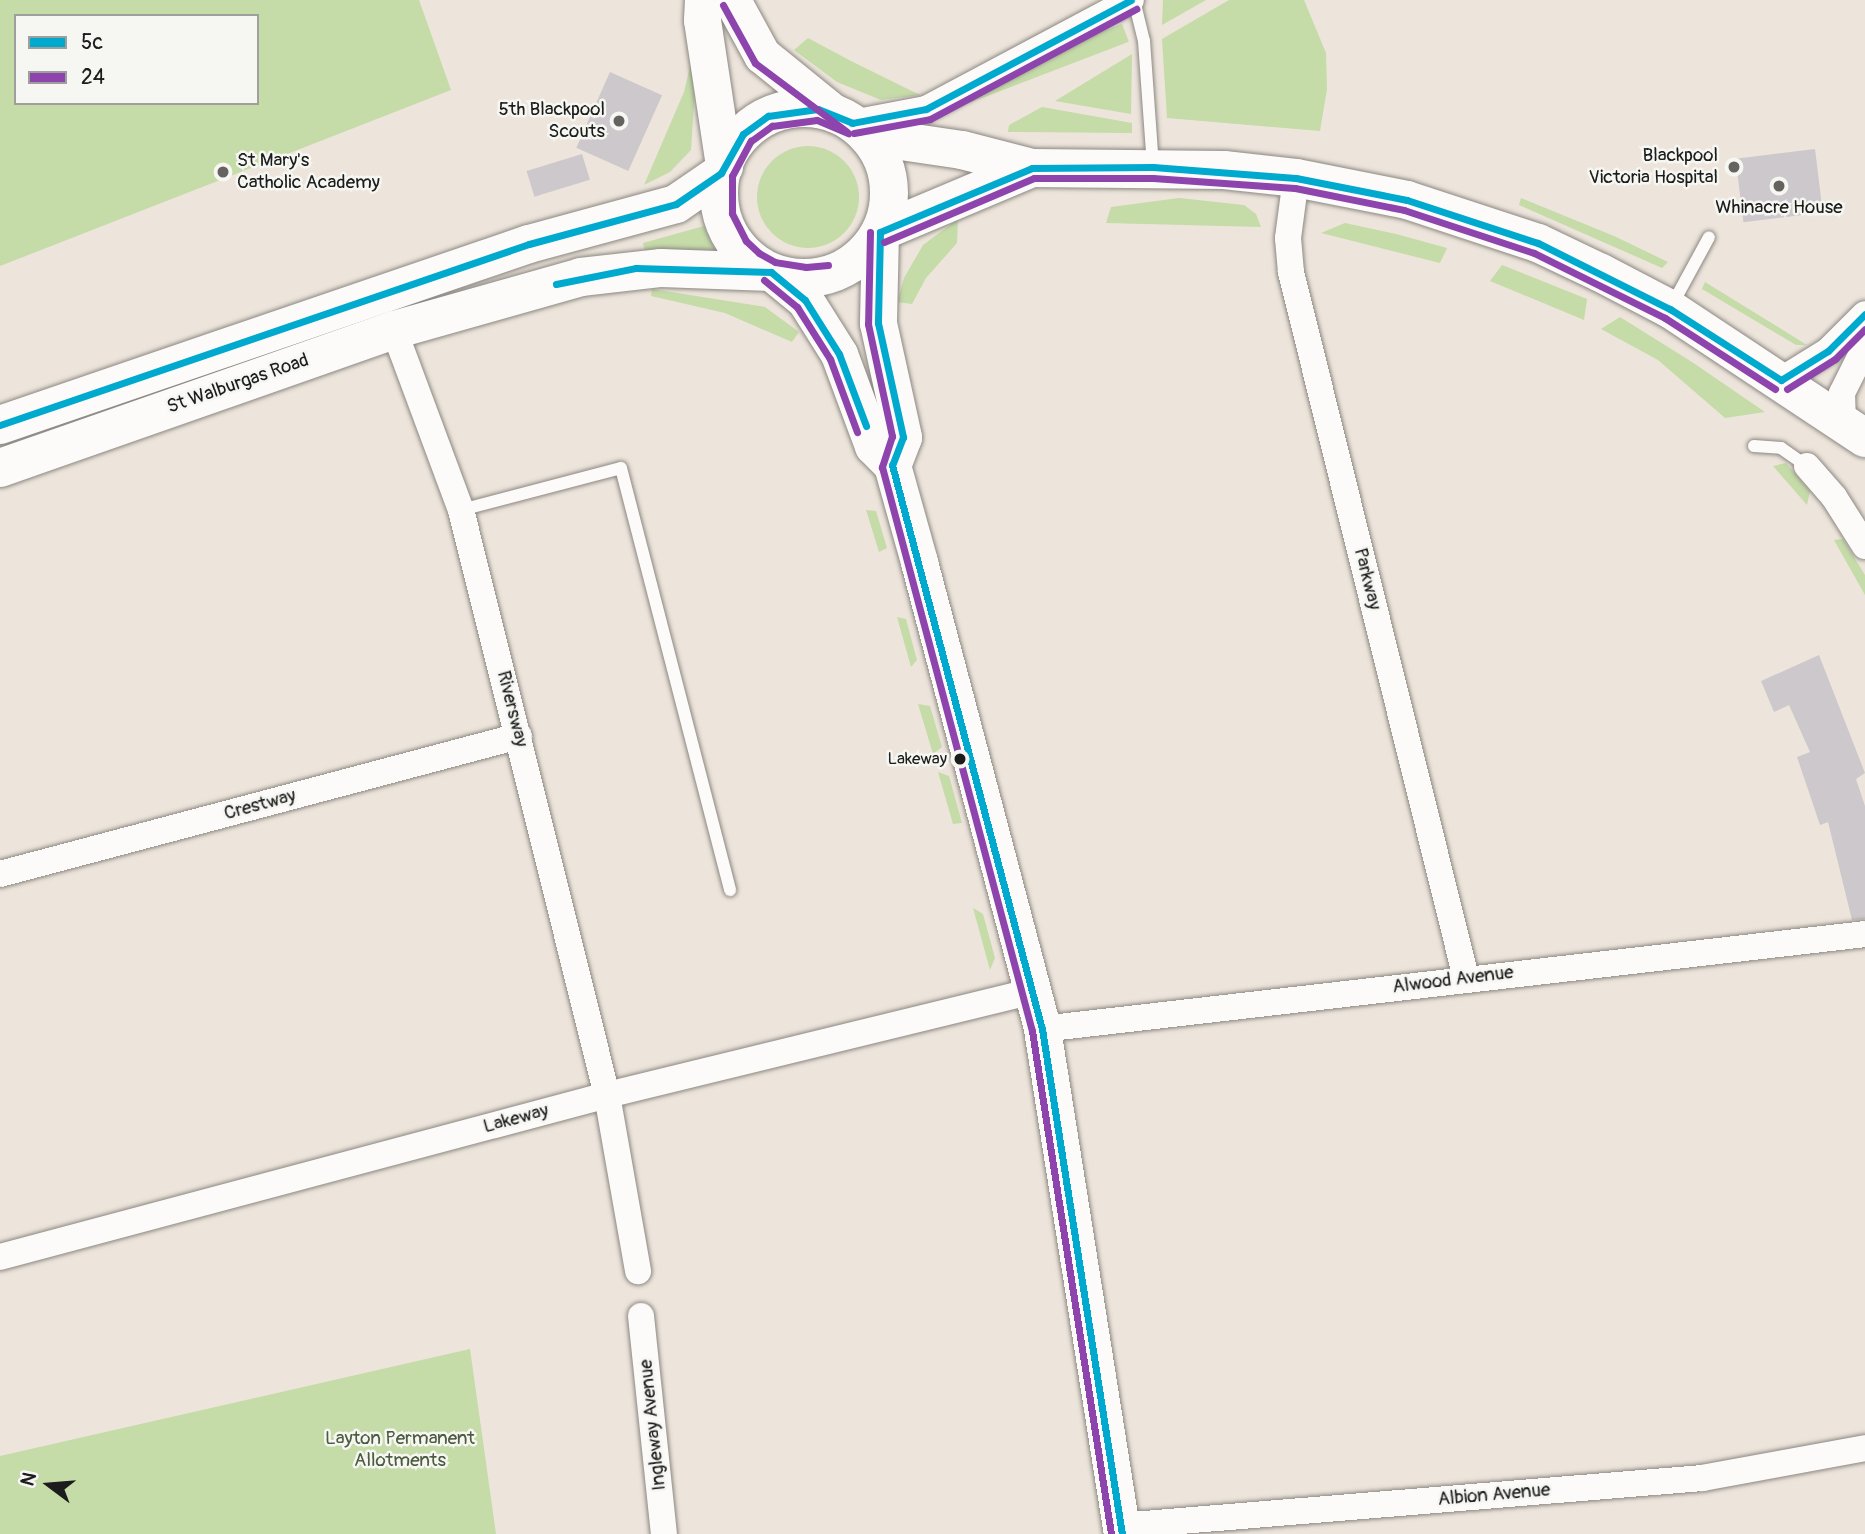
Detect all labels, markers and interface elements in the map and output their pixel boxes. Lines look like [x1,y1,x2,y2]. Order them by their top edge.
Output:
legend [14,14,259,105]
text: 5c [81,29,103,56]
text: 24 [81,64,105,91]
place label: 5th Blackpool Scouts [498,99,605,143]
marker: 5th Blackpool Scouts [611,113,627,129]
place label: Blackpool Victoria Hospital [1589,145,1718,189]
place label: St Mary's Catholic Academy [237,150,380,194]
marker: Blackpool Victoria Hospital [1724,157,1744,177]
marker: St Mary's Catholic Academy [215,164,231,180]
marker: Whinacre House [1771,178,1787,194]
place label: Whinacre House [1715,197,1843,219]
street label: St Walburgas Road [164,349,312,419]
street label: Parkway [1348,546,1386,612]
street label: Riversway [492,668,532,750]
place label: Lakeway [887,749,947,769]
marker: Lakeway [953,752,967,766]
street label: Crestway [222,784,298,826]
street label: Alwood Avenue [1391,961,1515,999]
street label: Lakeway [481,1099,551,1139]
street label: Ingleway Avenue [635,1358,671,1492]
park label: Layton Permanent Allotments [325,1428,475,1472]
north arrow [14,1450,84,1520]
text: N [16,1470,42,1489]
street label: Albion Avenue [1437,1479,1551,1511]

